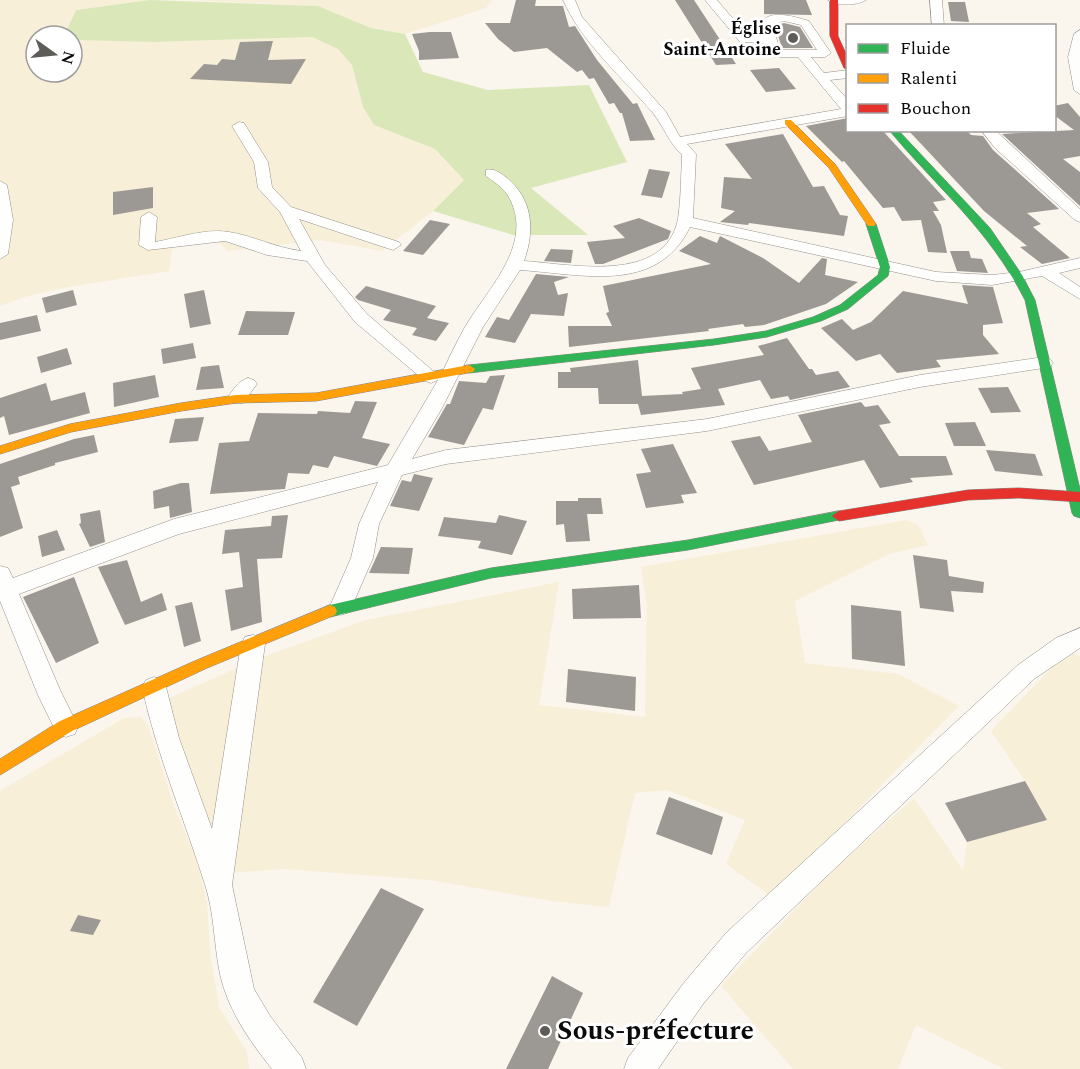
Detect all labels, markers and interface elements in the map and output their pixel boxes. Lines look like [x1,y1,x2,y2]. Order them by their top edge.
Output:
place label: Église Saint-Antoine [663,15,781,63]
north arrow [24,24,84,84]
legend [846,24,1056,132]
marker: Église Saint-Antoine [786,31,800,45]
text: Fluide [900,35,951,62]
text: N [54,48,81,67]
text: Ralenti [900,65,957,92]
text: Bouchon [900,95,971,122]
place label: Sous-préfecture [557,1010,754,1052]
marker: Sous-préfecture [538,1024,552,1038]

